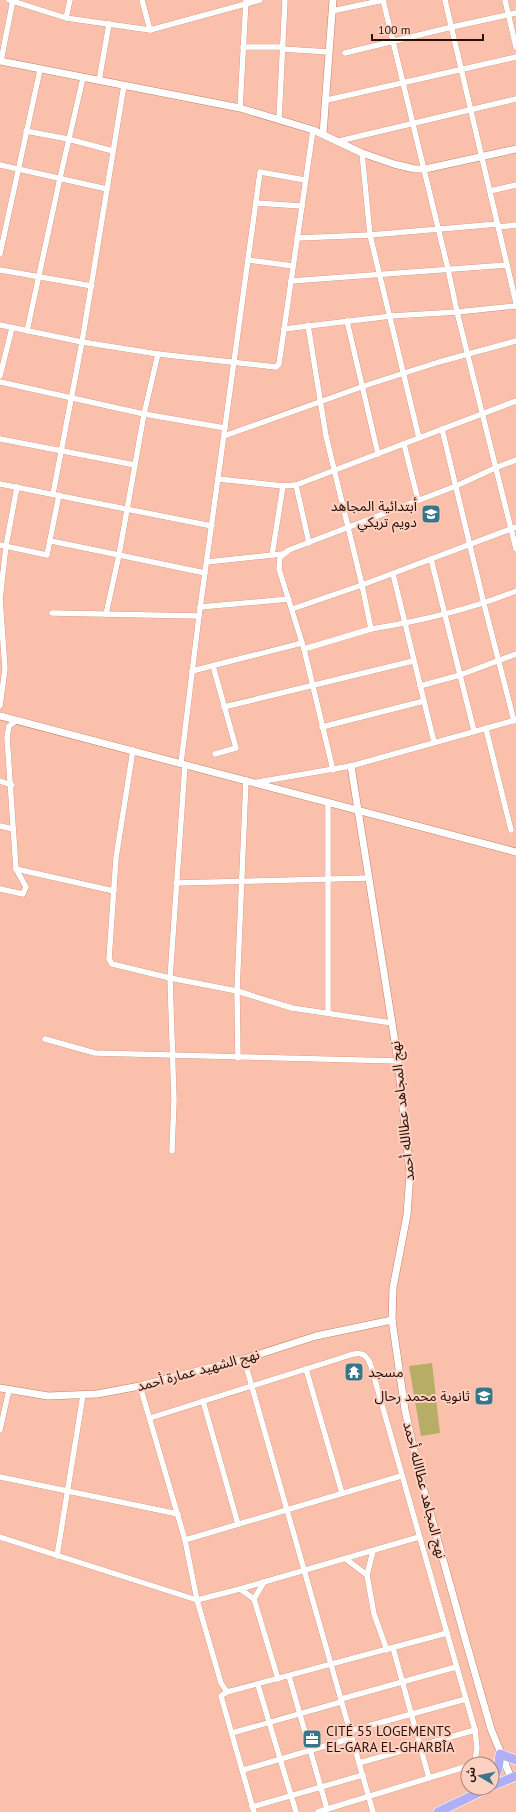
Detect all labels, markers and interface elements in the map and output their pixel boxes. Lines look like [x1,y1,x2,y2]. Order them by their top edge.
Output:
scale bar [372,16,483,42]
text: 100 m [378,22,411,37]
place label: أبتدائية المجاهد دويم تريكي [331,497,417,533]
school or university icon: أبتدائية المجاهد دويم تريكي [420,503,442,525]
street label: نهج المجاهد عطاالله أحمد [386,1040,420,1182]
street label: نهج الشهيد عمارة أحمد [135,1345,262,1397]
temple icon: مسجد [343,1361,365,1383]
place label: مسجد [368,1363,404,1381]
school or university icon: ثانوية محمد رحال [473,1385,495,1407]
place label: ثانوية محمد رحال [374,1387,470,1405]
street label: نهج المجاهد عطاالله أحمد [397,1420,451,1561]
place label: CITÉ 55 LOGEMENTS EL-GARA EL-GHARBÎA [326,1722,455,1756]
office icon: CITÉ 55 LOGEMENTS EL-GARA EL-GHARBÎA [301,1728,323,1750]
north arrow [460,1756,500,1796]
text: ش [462,1766,478,1783]

